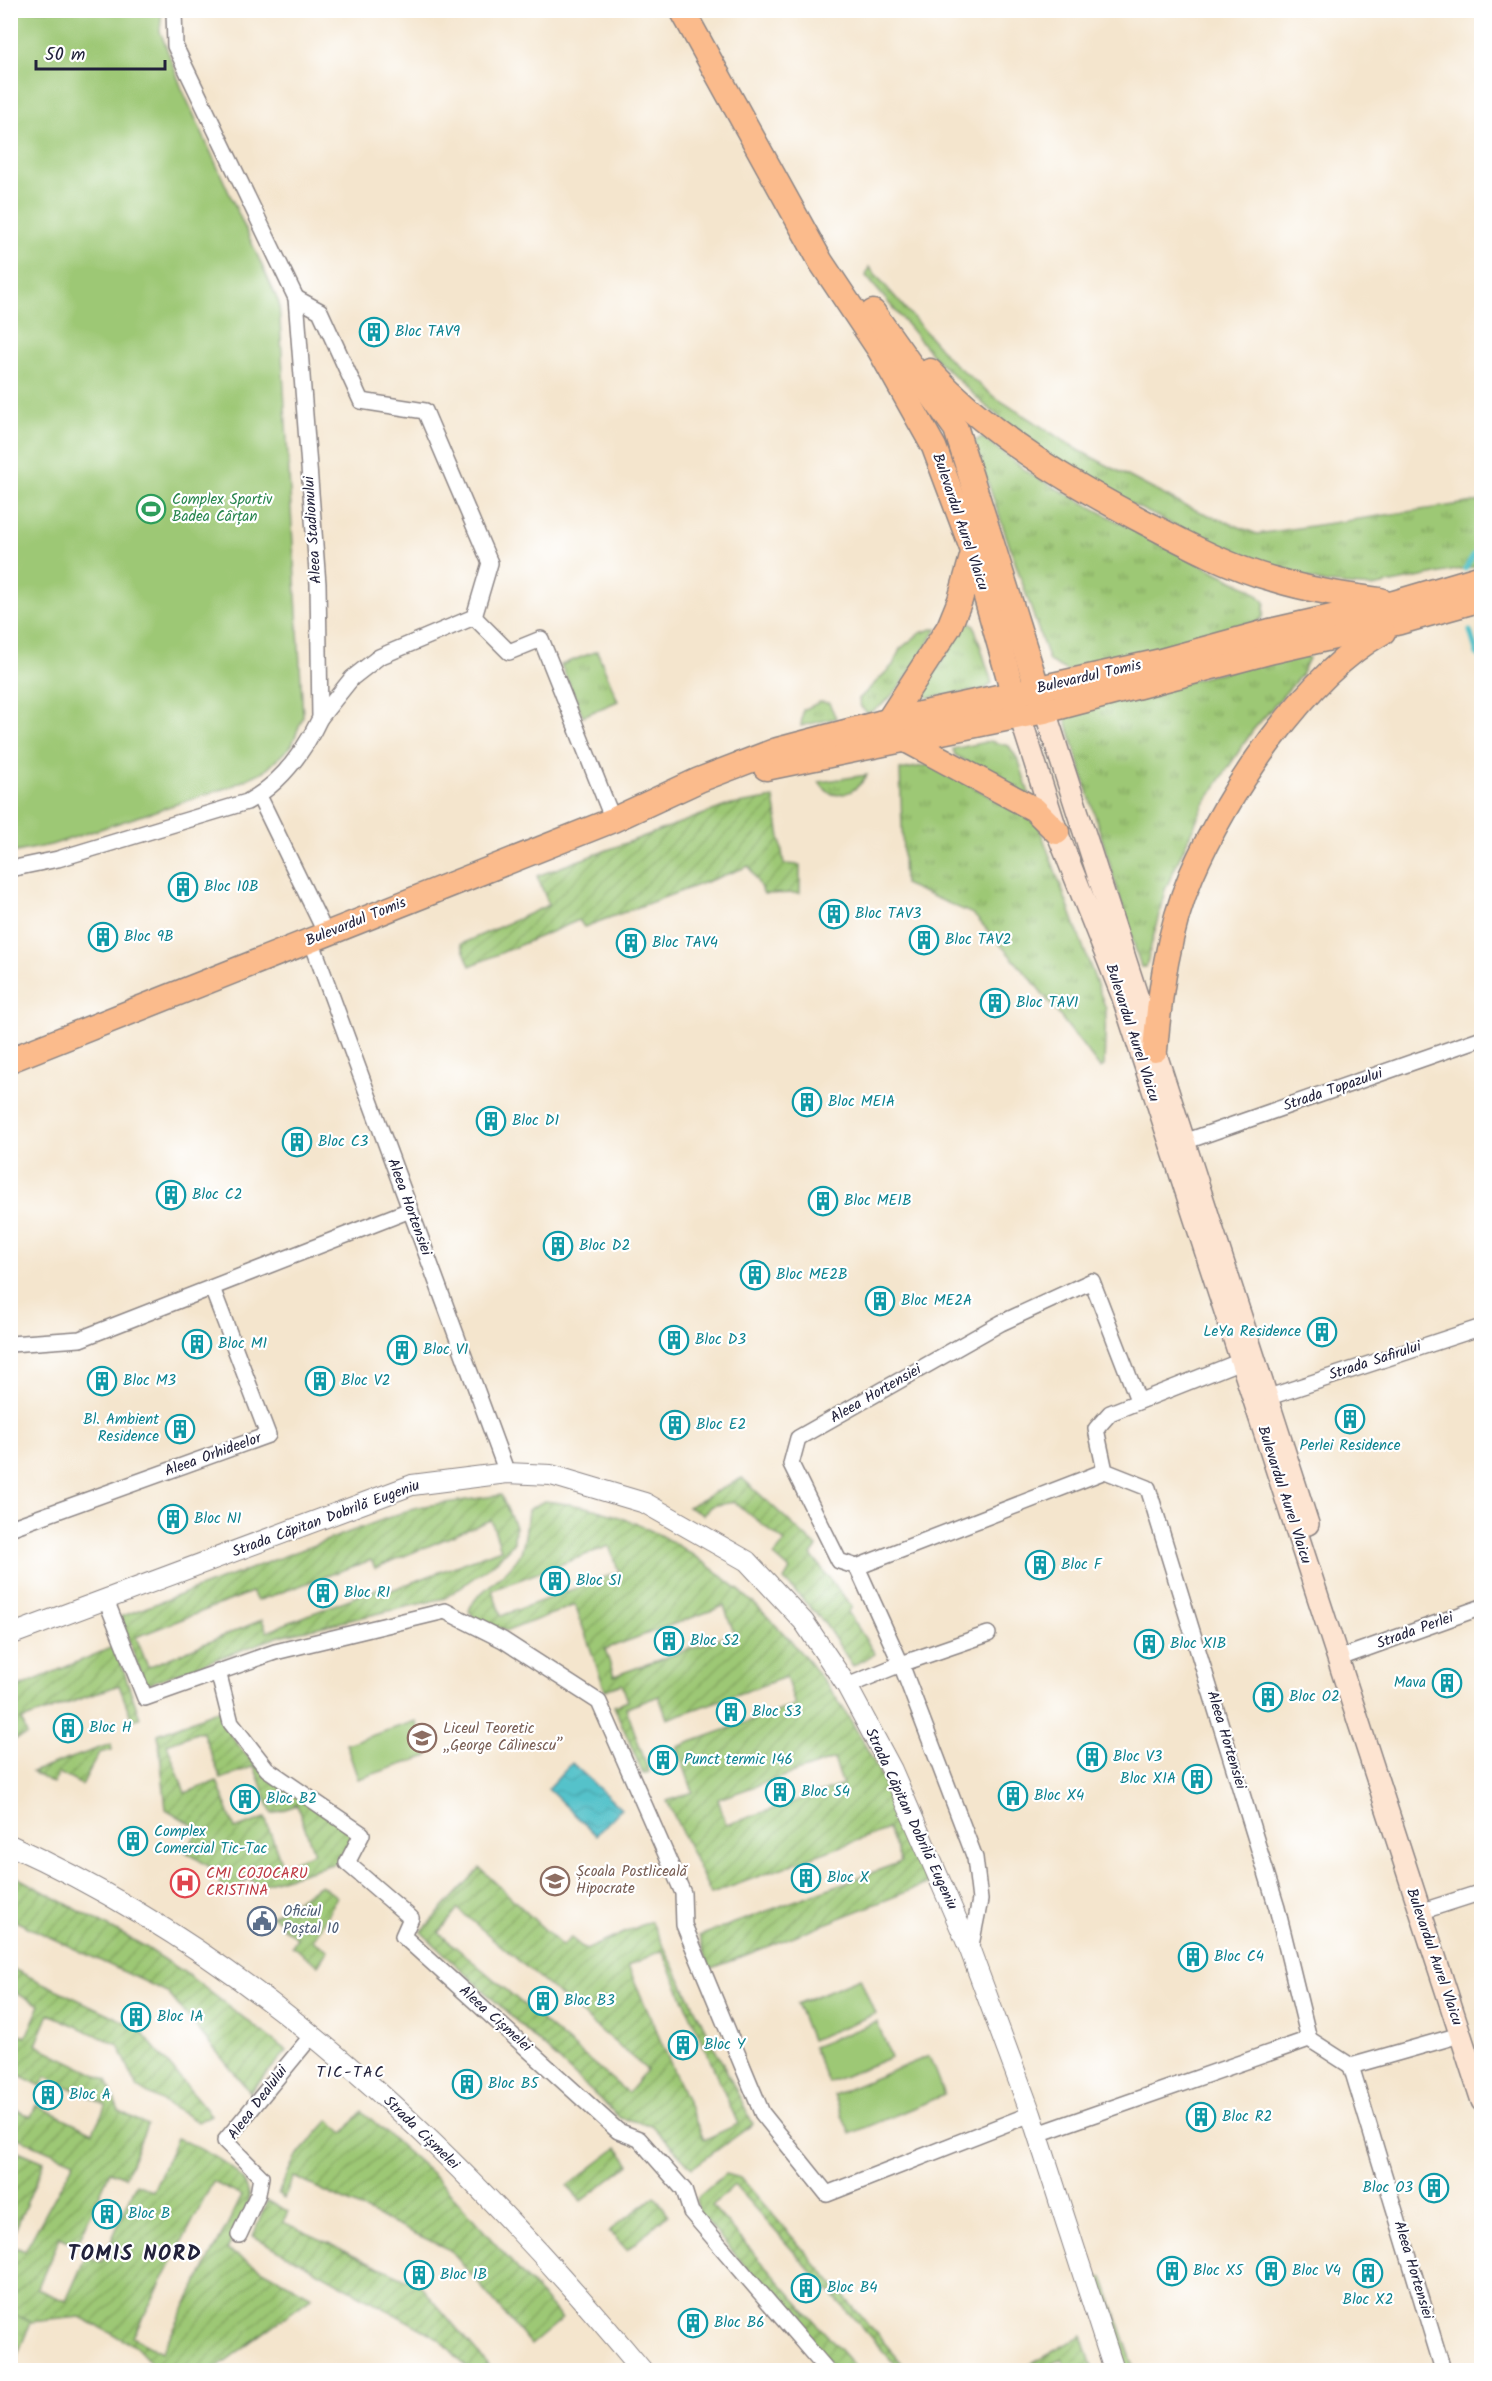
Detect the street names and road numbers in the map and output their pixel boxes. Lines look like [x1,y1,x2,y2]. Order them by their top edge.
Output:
street label: Bulevardul Aurel Vlaicu [925,450,995,594]
street label: Aleea Stadionului [297,474,329,585]
street label: Bulevardul Tomis [1034,653,1144,701]
street label: Bulevardul Tomis [302,891,410,953]
street label: Bulevardul Aurel Vlaicu [1098,961,1166,1105]
street label: Strada Topazului [1280,1061,1387,1118]
street label: Aleea Hortensiei [380,1155,438,1260]
street label: Strada Safirului [1326,1334,1426,1387]
street label: Aleea Hortensiei [826,1357,927,1430]
street label: Bulevardul Aurel Vlaicu [1250,1423,1318,1567]
street label: Aleea Orhideelor [161,1426,266,1484]
street label: Strada Căpitan Dobrilă Eugeniu [229,1474,423,1564]
street label: Strada Perlei [1373,1606,1458,1656]
street label: Aleea Hortensiei [1200,1688,1253,1794]
street label: Strada Căpitan Dobrilă Eugeniu [858,1724,964,1914]
street label: Bulevardul Aurel Vlaicu [1399,1885,1469,2029]
street label: Aleea Cișmelei [453,1980,538,2059]
street label: Aleea Dealului [222,2059,295,2145]
street label: Strada Cișmelei [377,2090,466,2177]
street label: Aleea Hortensiei [1387,2218,1440,2324]

